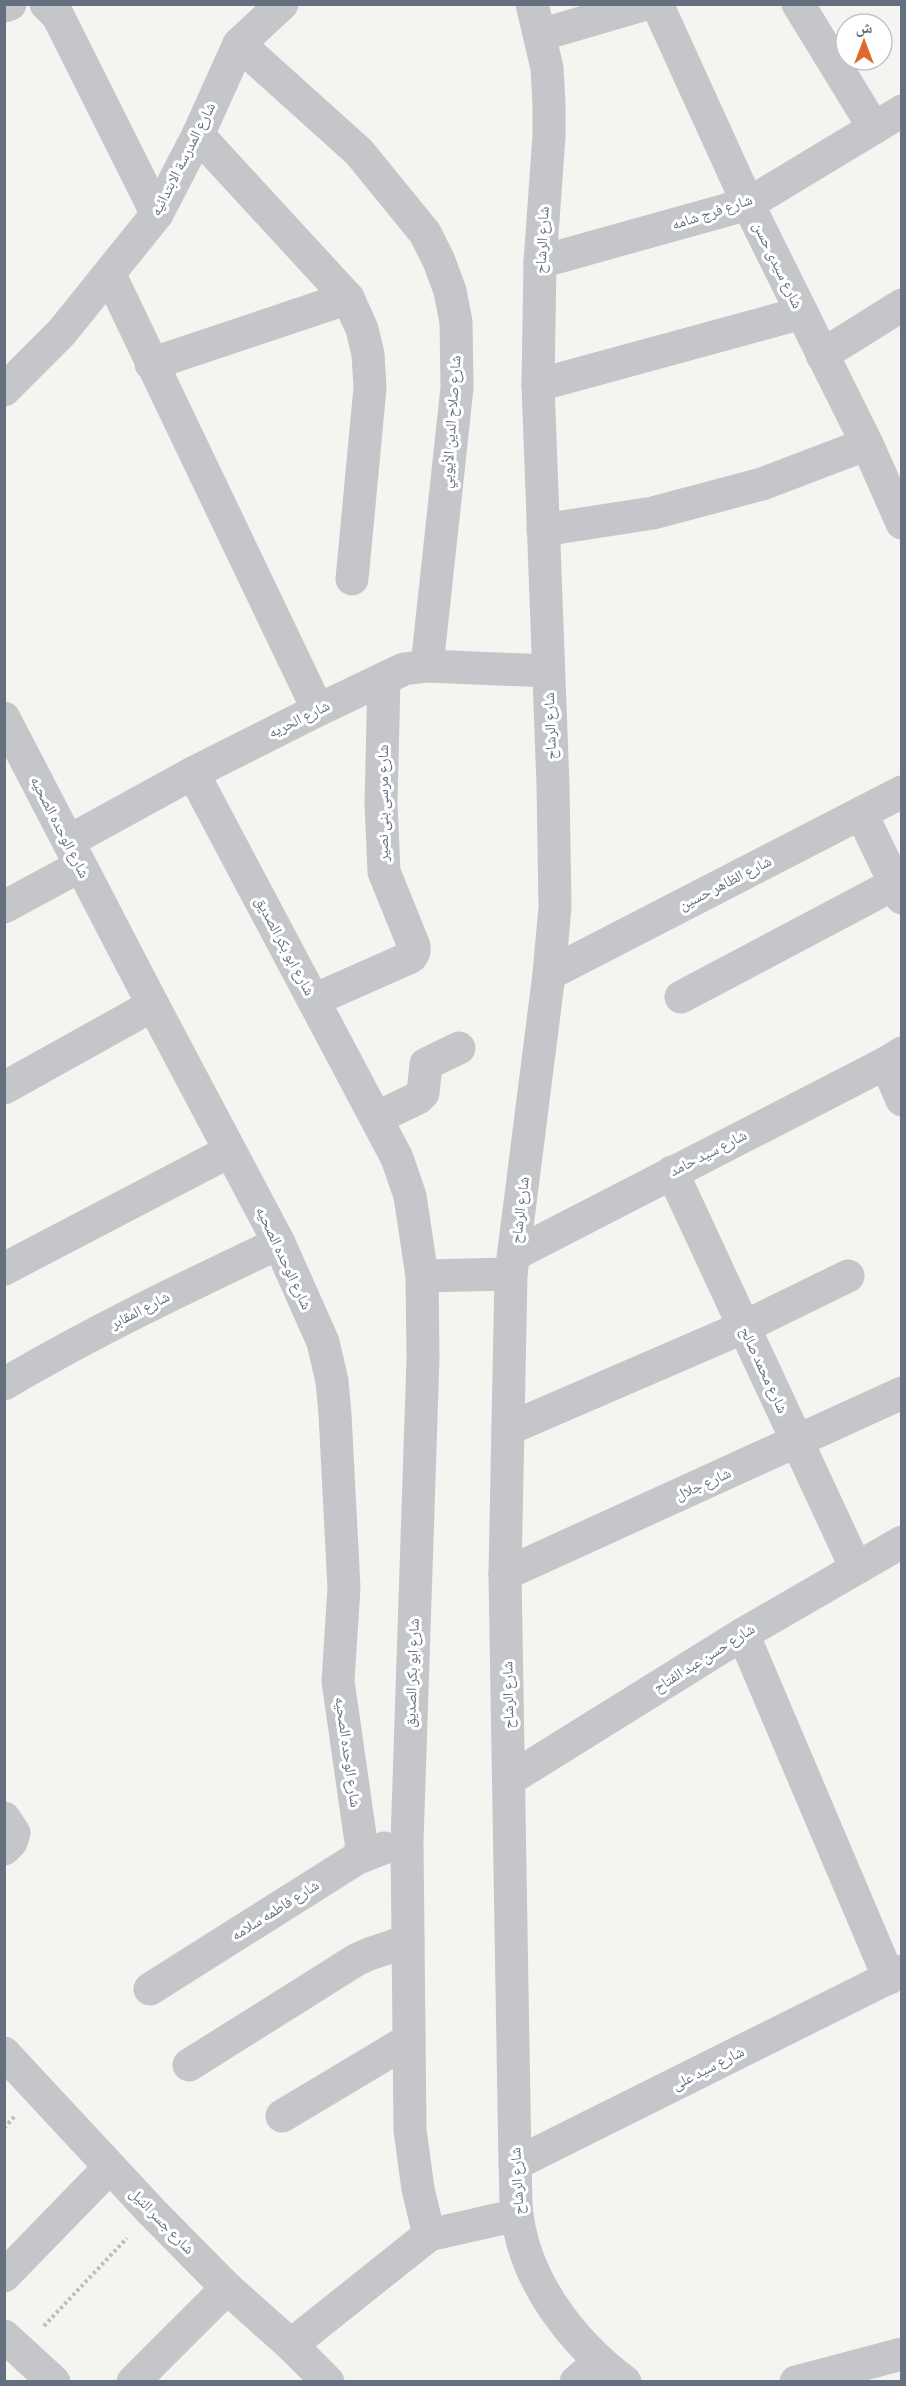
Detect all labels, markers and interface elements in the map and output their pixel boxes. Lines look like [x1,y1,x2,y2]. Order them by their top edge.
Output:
north arrow [834,12,894,72]
text: ش [856,17,873,39]
street label: شارع المدرسة الابتدائيه [146,99,221,220]
street label: شارع فرج شامه [669,190,755,235]
street label: شارع الرشاح [530,206,555,274]
street label: شارع سيدى حسن [747,218,808,312]
street label: شارع صلاح الدين الأيوبي [436,354,467,490]
street label: شارع الرشاح [539,692,562,760]
street label: شارع الحريه [265,695,334,743]
street label: شارع مرسى بنى نصير [373,745,394,862]
street label: شارع الوحده الصحيه [25,773,94,882]
street label: شارع الظاهر حسين [675,851,775,916]
street label: شارع ابو بكر الصديق [250,893,320,1000]
street label: شارع سيد حامد [666,1125,751,1182]
street label: شارع الرشاح [506,1175,535,1245]
street label: شارع الوحده الصحيه [250,1203,317,1313]
street label: شارع المقابر [106,1286,174,1335]
street label: شارع محمد صالح [734,1323,793,1417]
street label: شارع جلال [672,1463,735,1506]
street label: شارع ابو بكر الصديق [400,1618,425,1728]
street label: شارع حسن عبد الفتاح [649,1619,759,1698]
street label: شارع الرشاح [497,1661,520,1729]
street label: شارع الوحده الصحيه [329,1695,366,1809]
street label: شارع فاطمه سلامه [227,1875,323,1946]
street label: شارع سيد على [669,2041,748,2096]
street label: شارع الرشاح [505,2147,530,2215]
street label: شارع جسر النيل [124,2183,199,2259]

